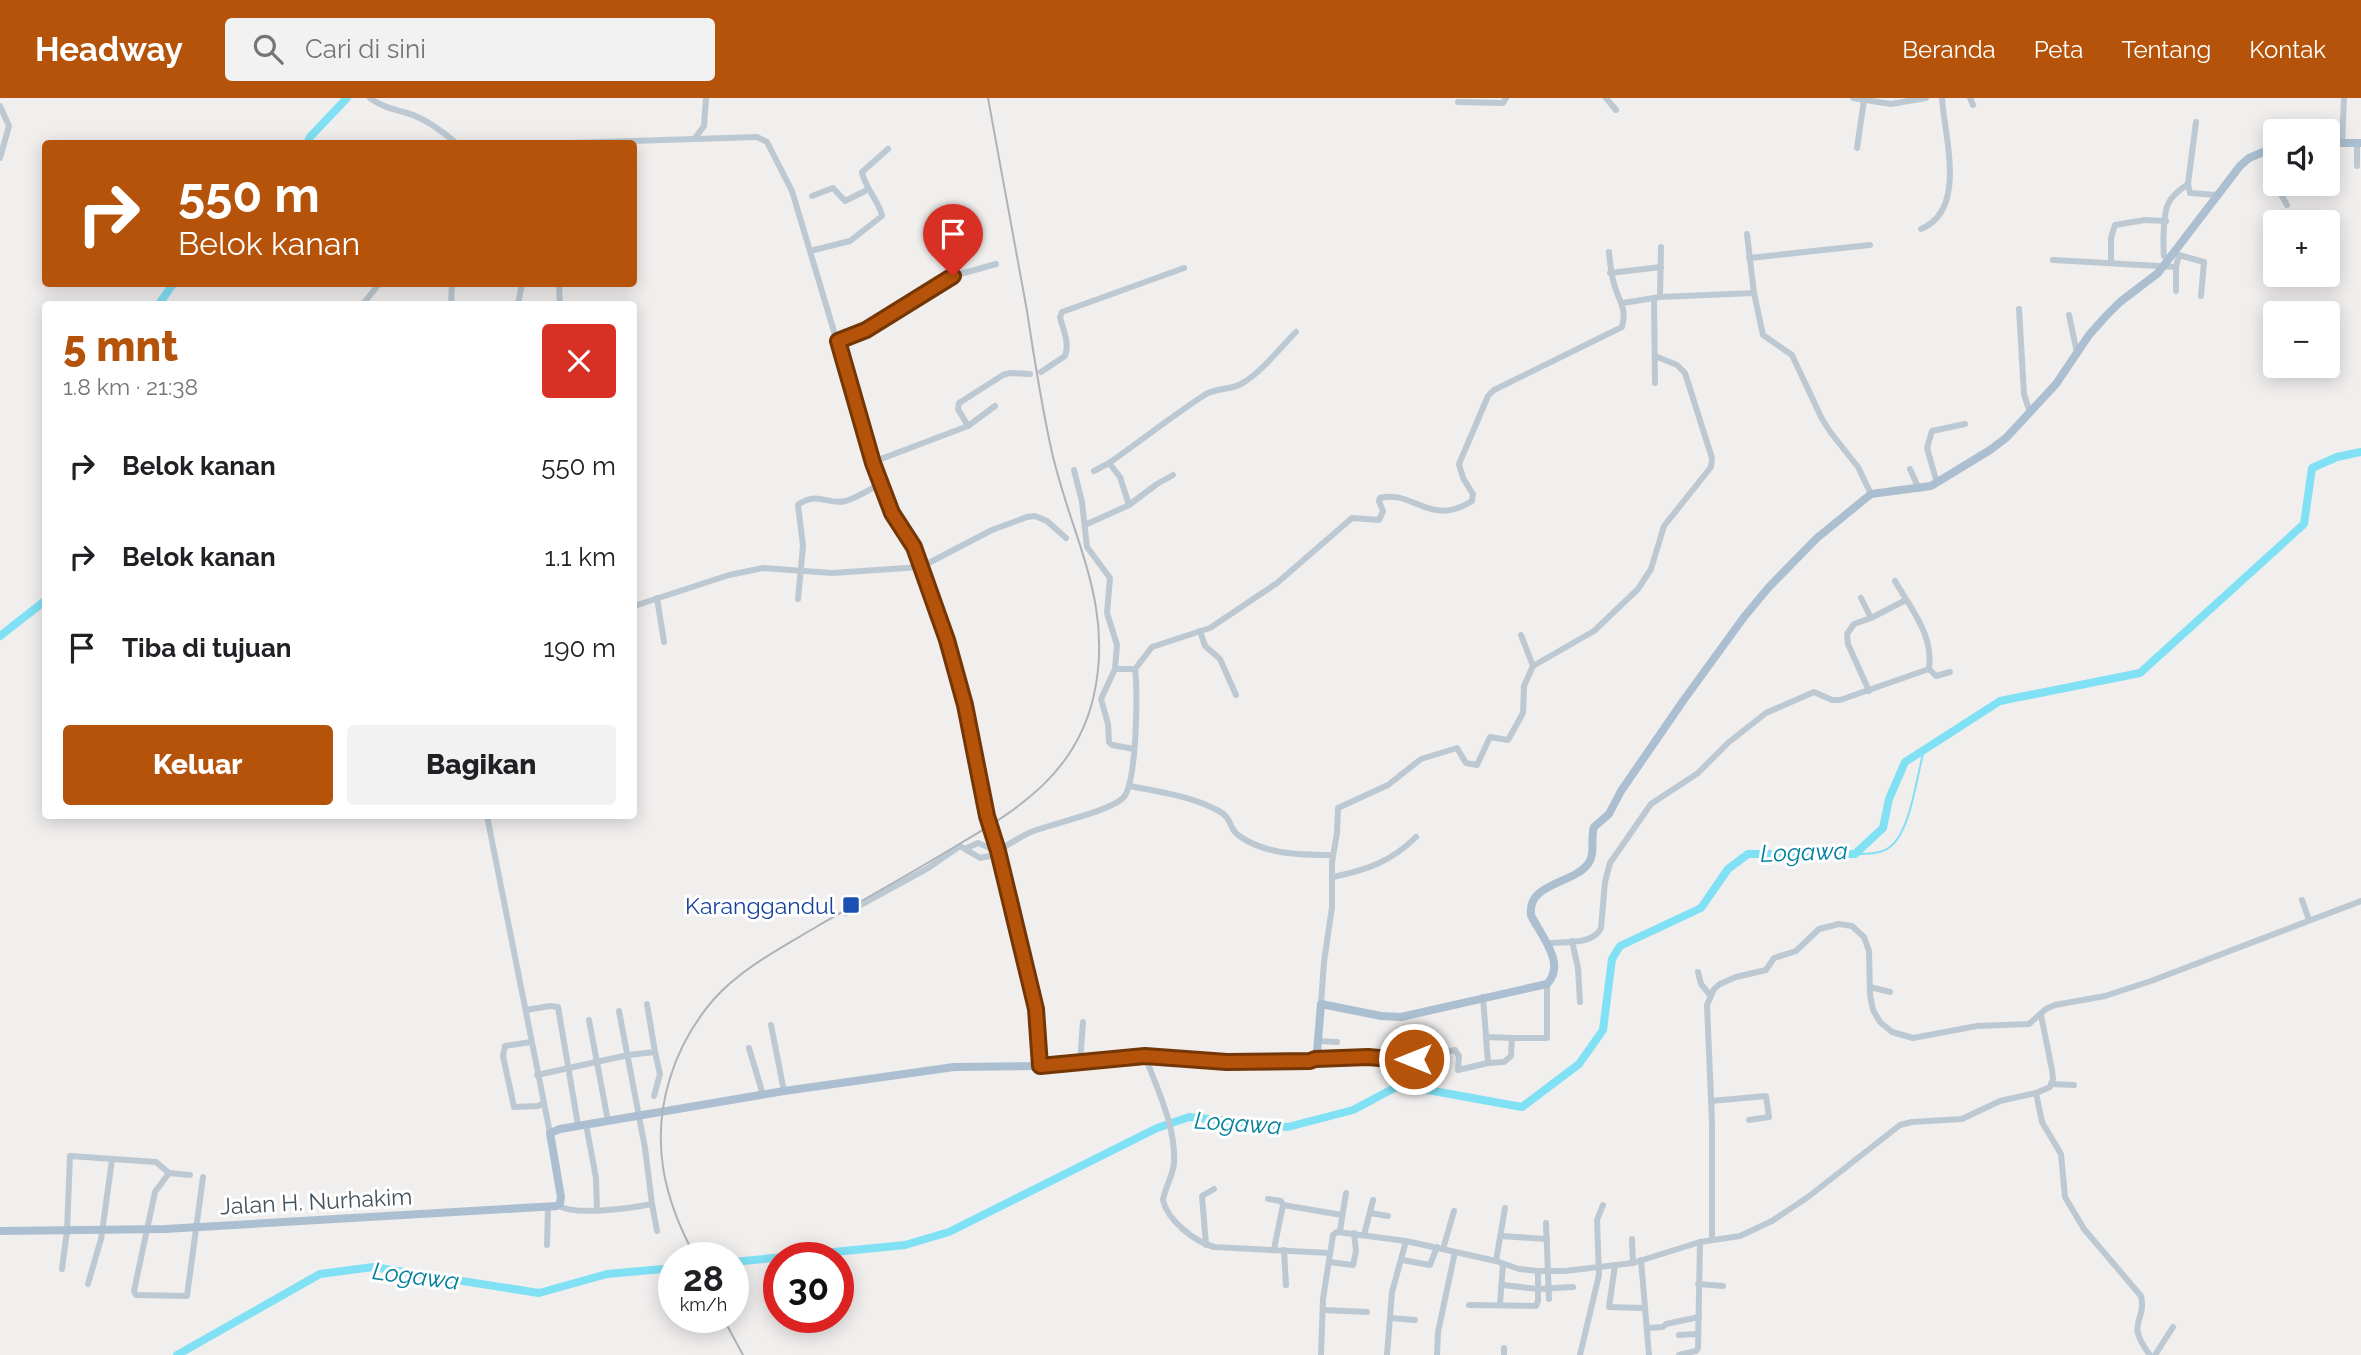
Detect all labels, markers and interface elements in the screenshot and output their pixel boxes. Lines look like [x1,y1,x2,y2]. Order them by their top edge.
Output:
search box [225,18,715,81]
text: Headway [35,30,183,69]
icon: search [249,30,287,68]
text: Cari di sini [305,34,426,64]
text: Beranda [1902,35,1996,64]
text: Peta [2034,35,2083,64]
text: Tentang [2121,35,2211,64]
text: Kontak [2249,35,2326,64]
map controls [2263,119,2340,378]
button: sound [2263,119,2340,196]
text: 550 m [178,166,320,223]
icon: right [63,168,154,259]
pin [923,204,983,276]
button: + [2263,210,2340,287]
icon: arrive [934,215,972,253]
text: Belok kanan [178,225,360,262]
button: − [2263,301,2340,378]
text: 5 mnt [63,322,178,371]
button: close [542,324,616,398]
text: 1.8 km · 21:38 [63,373,198,400]
icon: right [63,447,101,485]
text: Belok kanan [122,451,276,481]
text: 550 m [541,451,616,481]
icon: right [63,538,101,576]
text: Belok kanan [122,542,276,572]
text: 1.1 km [545,542,616,572]
icon: arrive [63,629,101,667]
text: Tiba di tujuan [122,633,292,663]
text: 190 m [543,633,616,663]
button: Keluar [63,725,333,805]
button: Bagikan [347,725,616,805]
water label: Logawa [1760,836,1848,868]
place label: Karanggandul [685,892,836,919]
marker: Karanggandul [841,895,861,915]
position arrow [1377,1022,1451,1096]
water label: Logawa [1193,1105,1283,1141]
street label: Jalan H. Nurhakim [219,1182,413,1220]
speed limit sign: 30 [763,1242,854,1333]
water label: Logawa [371,1256,461,1296]
text: 28 [683,1258,724,1299]
text: km/h [680,1294,727,1315]

